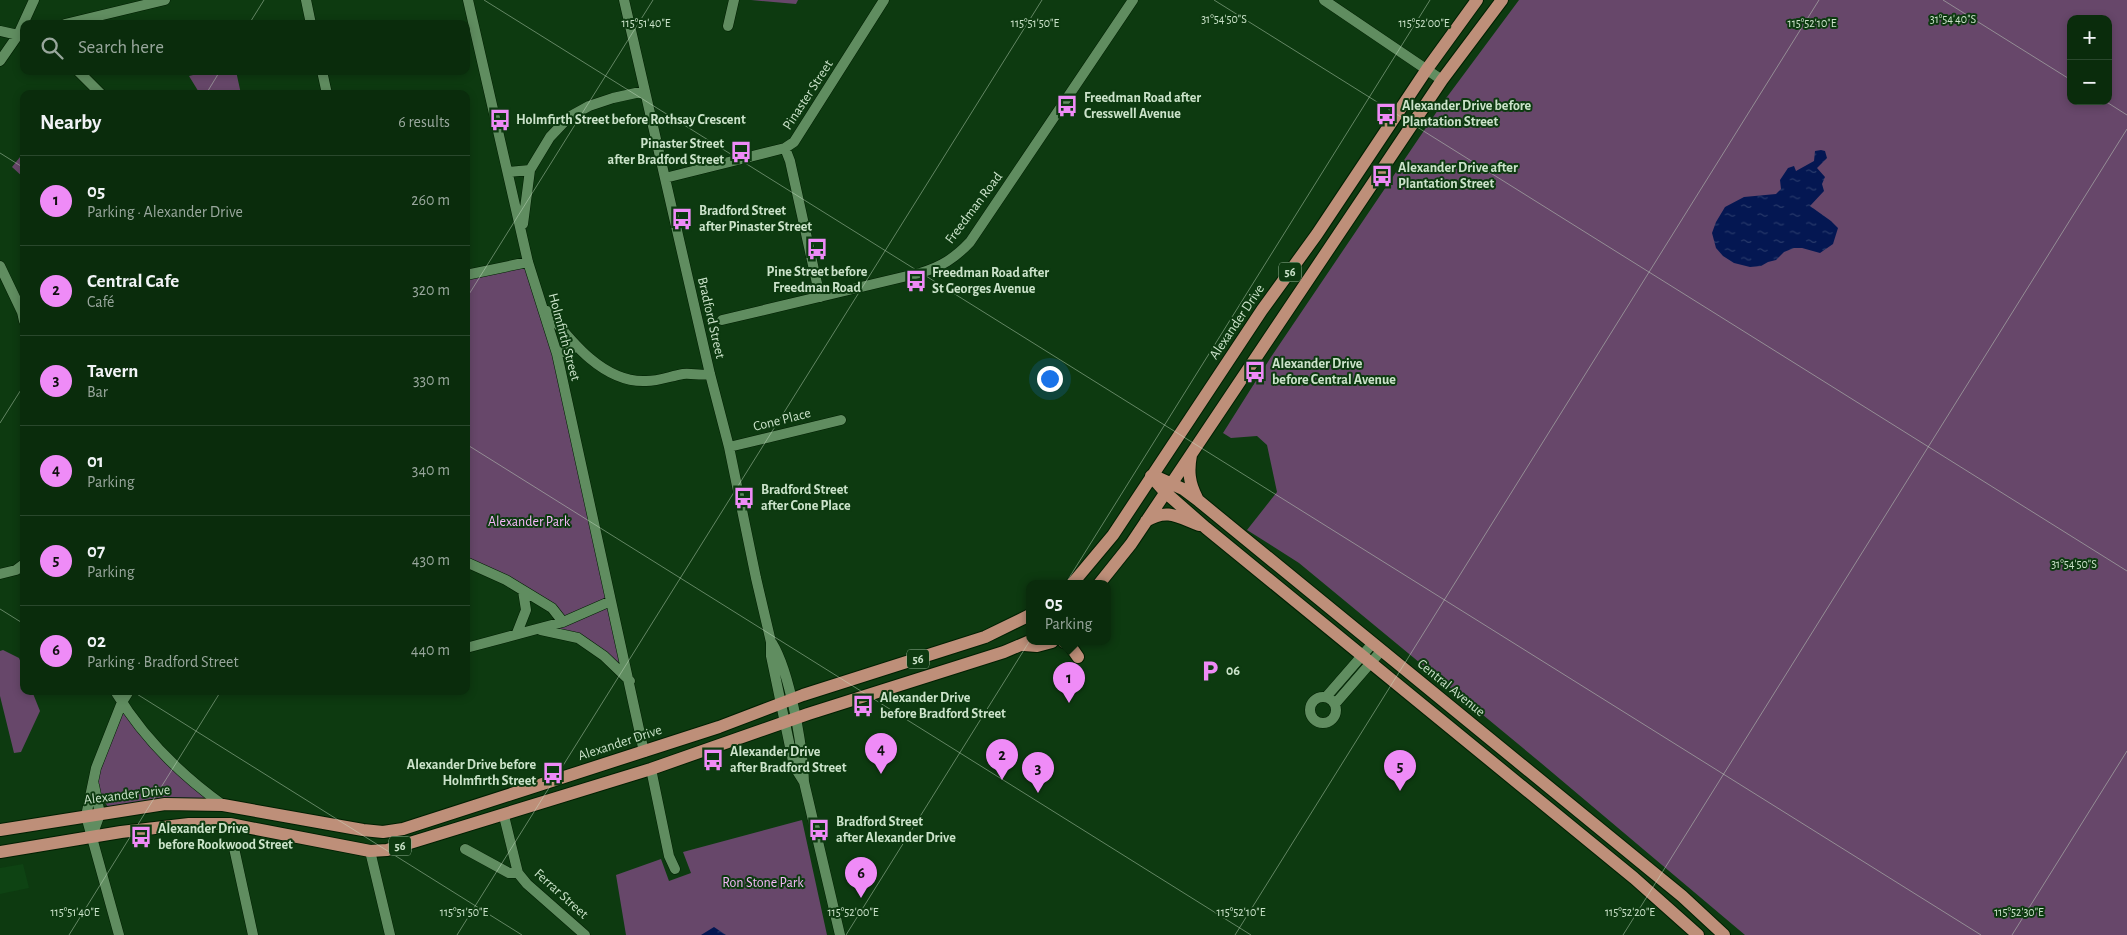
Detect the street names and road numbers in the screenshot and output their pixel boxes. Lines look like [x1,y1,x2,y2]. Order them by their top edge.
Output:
street label: Pinaster Street [780,57,836,132]
street label: Freedman Road [943,170,1005,246]
road number: 56 [1279,262,1301,282]
street label: Bradford Street [695,276,727,361]
street label: Alexander Drive [1207,282,1267,362]
street label: Holmfirth Street [546,292,583,383]
street label: Cone Place [752,406,812,434]
road number: 56 [907,650,929,669]
street label: Central Avenue [1415,657,1487,719]
street label: Alexander Drive [576,723,664,763]
street label: Alexander Drive [83,783,171,807]
road number: 56 [389,836,411,856]
street label: Ferrar Street [531,866,591,922]

